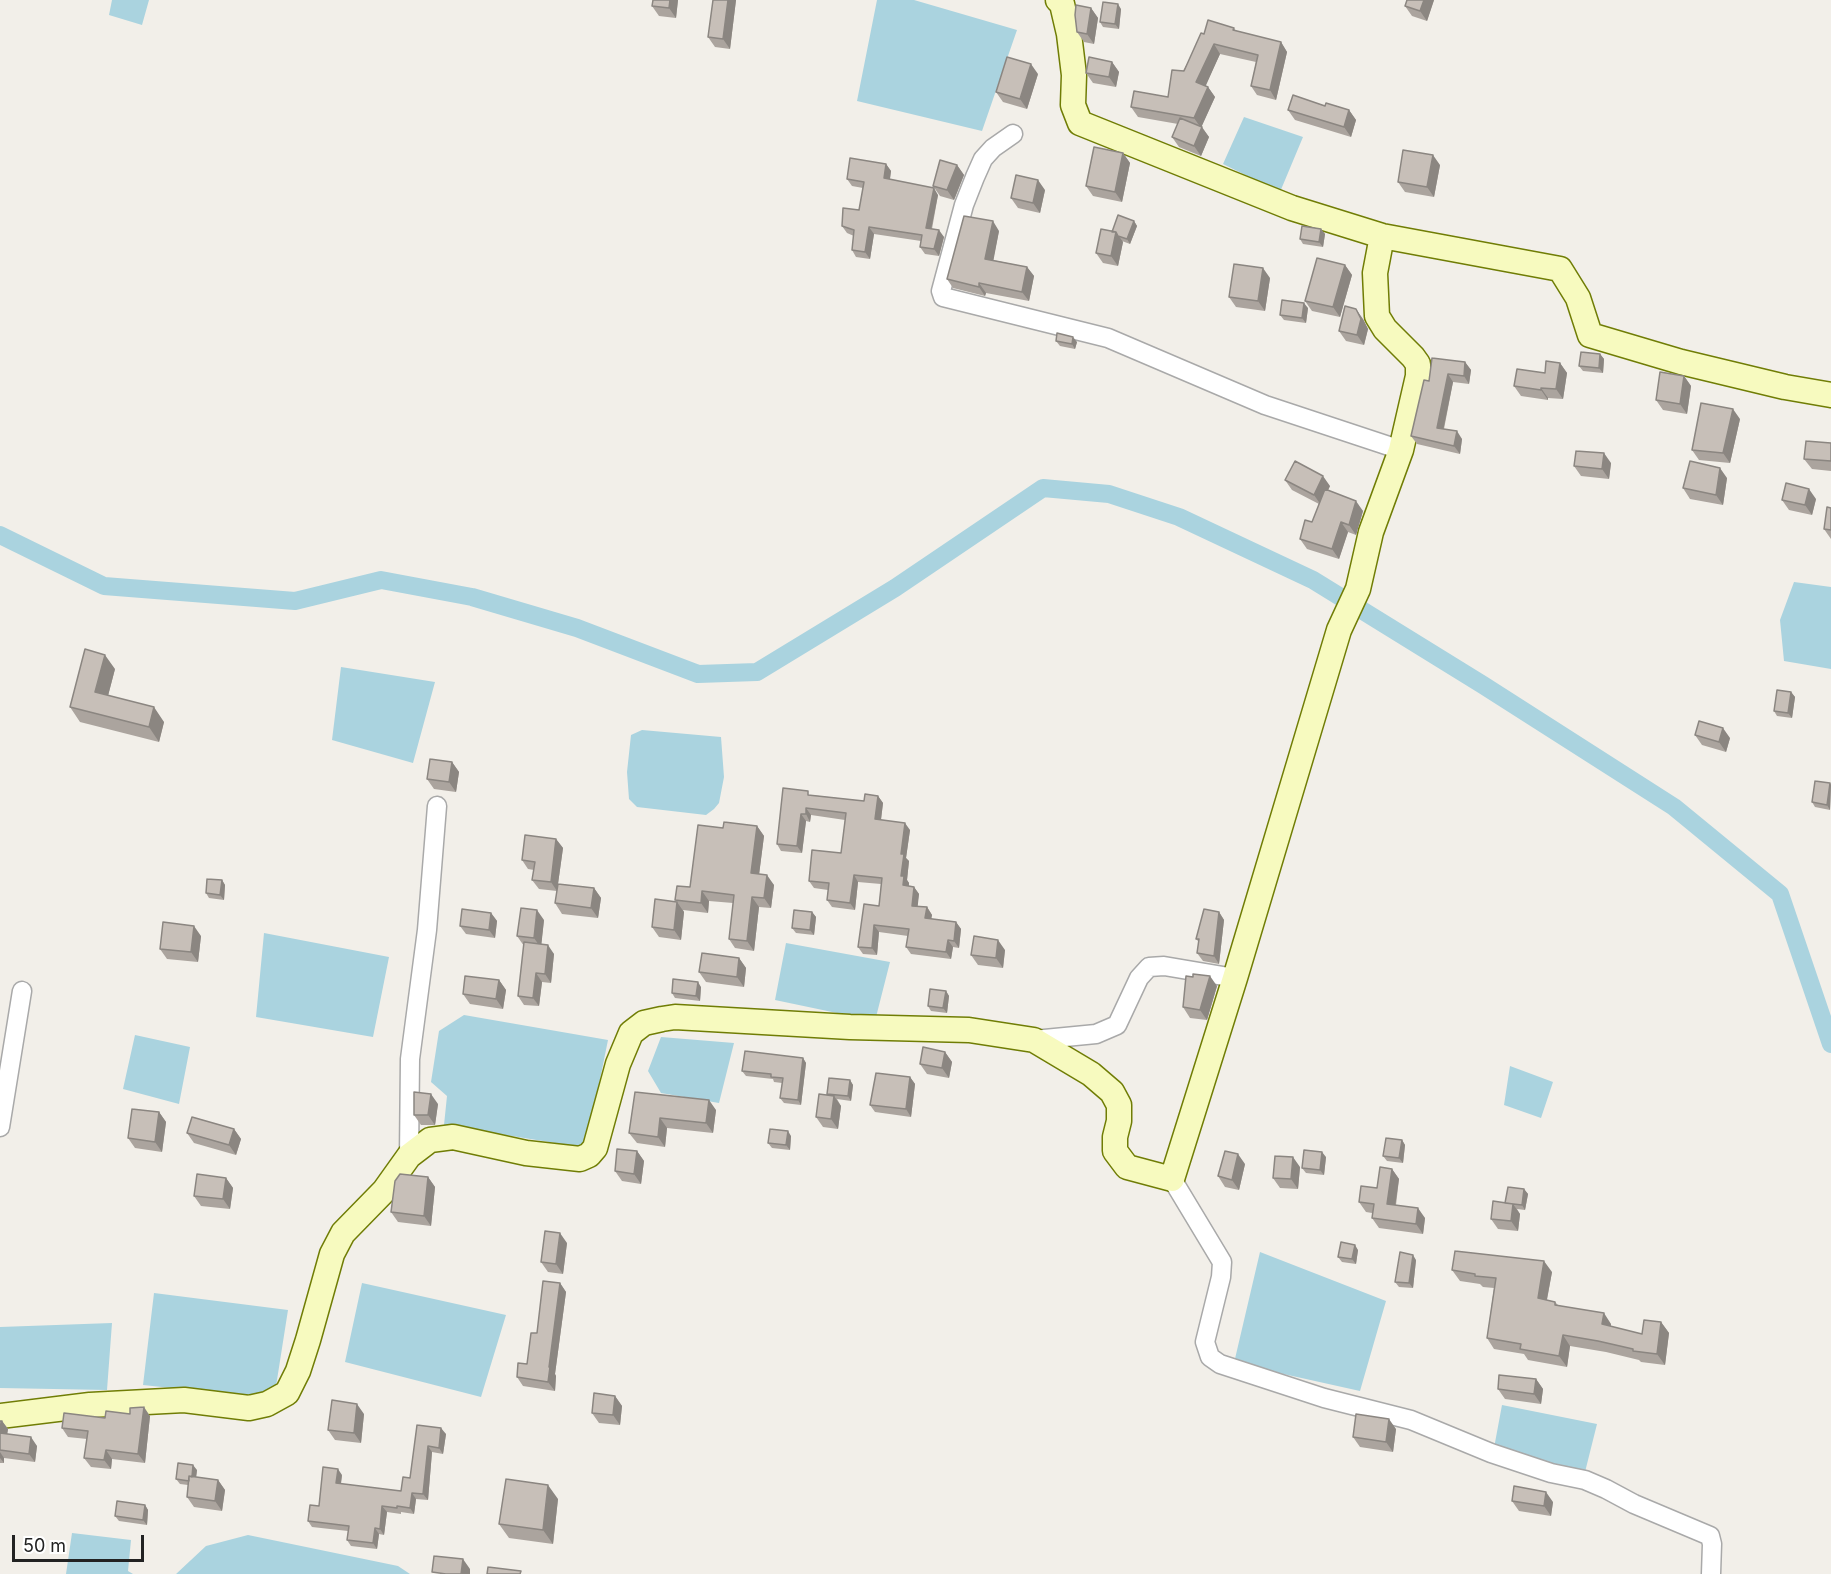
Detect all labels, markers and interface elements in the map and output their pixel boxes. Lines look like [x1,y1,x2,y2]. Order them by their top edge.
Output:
scale bar [15,1523,147,1561]
text: 50 m [23,1535,66,1556]

